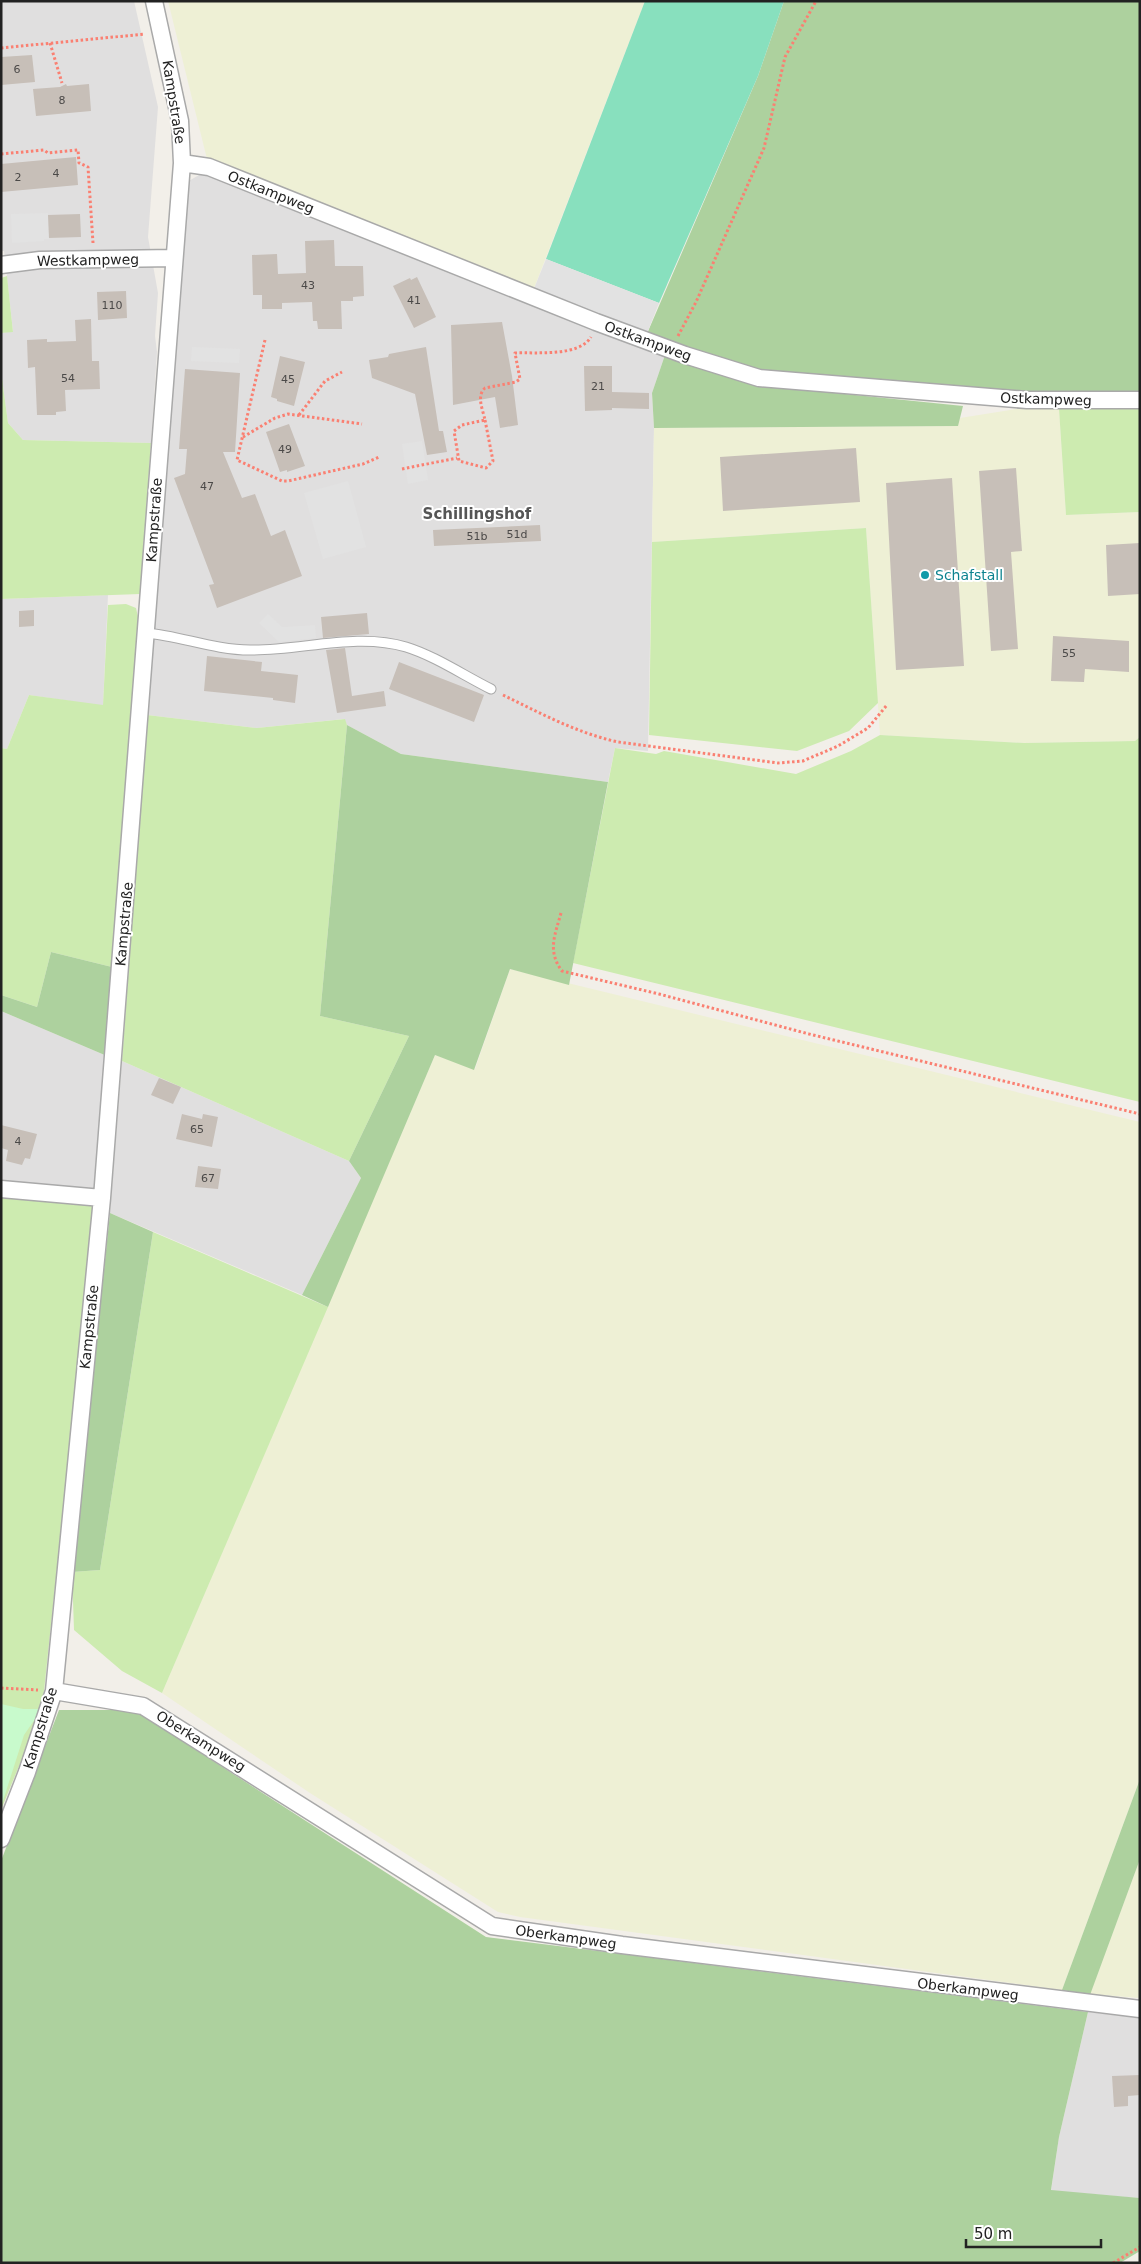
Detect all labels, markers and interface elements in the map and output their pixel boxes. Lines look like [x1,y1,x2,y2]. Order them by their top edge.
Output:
street label: Kampstraße [159,59,189,145]
house number: 6 [14,63,21,76]
house number: 8 [59,94,66,107]
house number: 4 [53,167,60,180]
street label: Ostkampweg [225,167,317,217]
house number: 2 [15,171,22,184]
street label: Westkampweg [37,251,139,269]
house number: 43 [301,279,315,292]
house number: 41 [407,294,421,307]
house number: 110 [102,299,123,312]
street label: Ostkampweg [602,318,694,364]
house number: 54 [61,372,75,385]
house number: 45 [281,373,295,386]
house number: 21 [591,380,605,393]
street label: Ostkampweg [1000,389,1092,409]
house number: 49 [278,443,292,456]
street label: Kampstraße [143,477,165,563]
house number: 47 [200,480,214,493]
district label: Schillingshof [423,505,532,523]
house number: 51d [507,528,527,541]
house number: 51b [467,530,488,543]
place label: Schafstall [935,567,1003,583]
marker: Schafstall [919,569,931,581]
house number: 55 [1062,647,1076,660]
street label: Kampstraße [112,881,136,967]
house number: 65 [190,1123,204,1136]
house number: 4 [15,1135,22,1148]
house number: 67 [201,1172,215,1185]
street label: Kampstraße [77,1284,101,1370]
street label: Kampstraße [20,1685,60,1771]
street label: Oberkampweg [153,1707,249,1775]
street label: Oberkampweg [514,1922,618,1952]
street label: Oberkampweg [916,1975,1020,2003]
scale bar [966,2216,1101,2248]
text: 50 m [974,2225,1012,2243]

